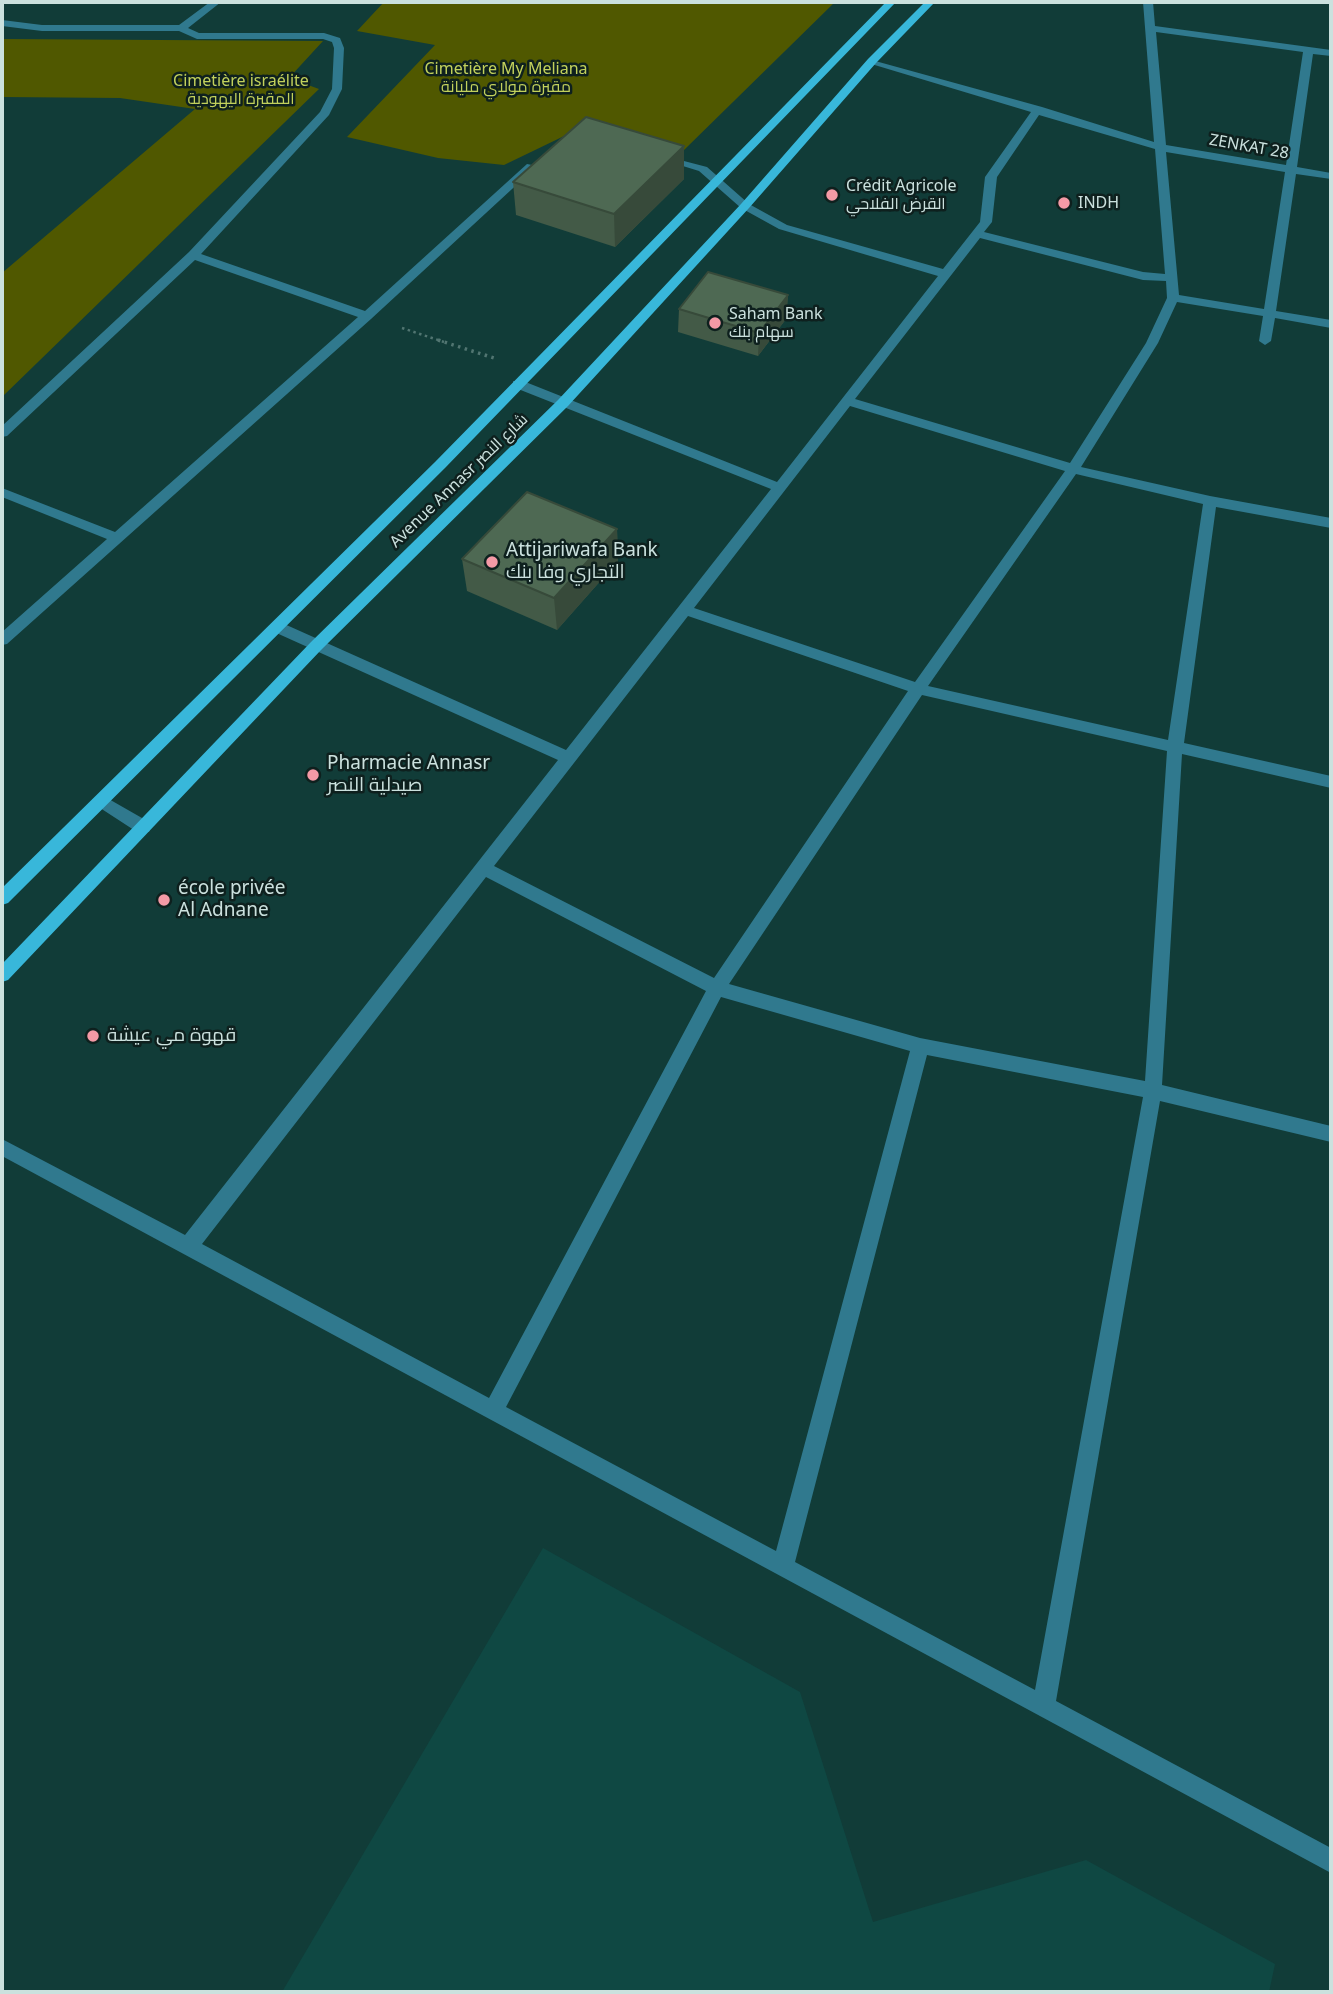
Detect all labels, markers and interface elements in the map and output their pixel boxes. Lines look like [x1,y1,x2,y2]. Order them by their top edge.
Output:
park label: Cimetière My Meliana مقبرة مولاي مليانة [424,59,588,97]
park label: Cimetière israélite المقبرة اليهودية [173,71,309,109]
street label: ZENKAT 28 [1208,131,1290,163]
place label: Crédit Agricole القرض الفلاحي [846,176,957,214]
marker: Crédit Agricole القرض الفلاحي [824,187,840,203]
place label: INDH [1078,193,1119,213]
marker: INDH [1056,195,1072,211]
place label: Saham Bank سهام بنك [729,304,823,342]
marker: Saham Bank سهام بنك [707,315,723,331]
street label: Avenue Annasr شارع النصر [386,410,532,552]
place label: Attijariwafa Bank التجاري وفا بنك [506,540,658,584]
marker: Attijariwafa Bank التجاري وفا بنك [484,554,500,570]
place label: Pharmacie Annasr صيدلية النصر [327,753,490,797]
marker: Pharmacie Annasr صيدلية النصر [305,767,321,783]
place label: école privée Al Adnane [178,878,285,922]
marker: école privée Al Adnane [156,892,172,908]
place label: قهوة مي عيشة [107,1025,236,1047]
marker: قهوة مي عيشة [85,1028,101,1044]

